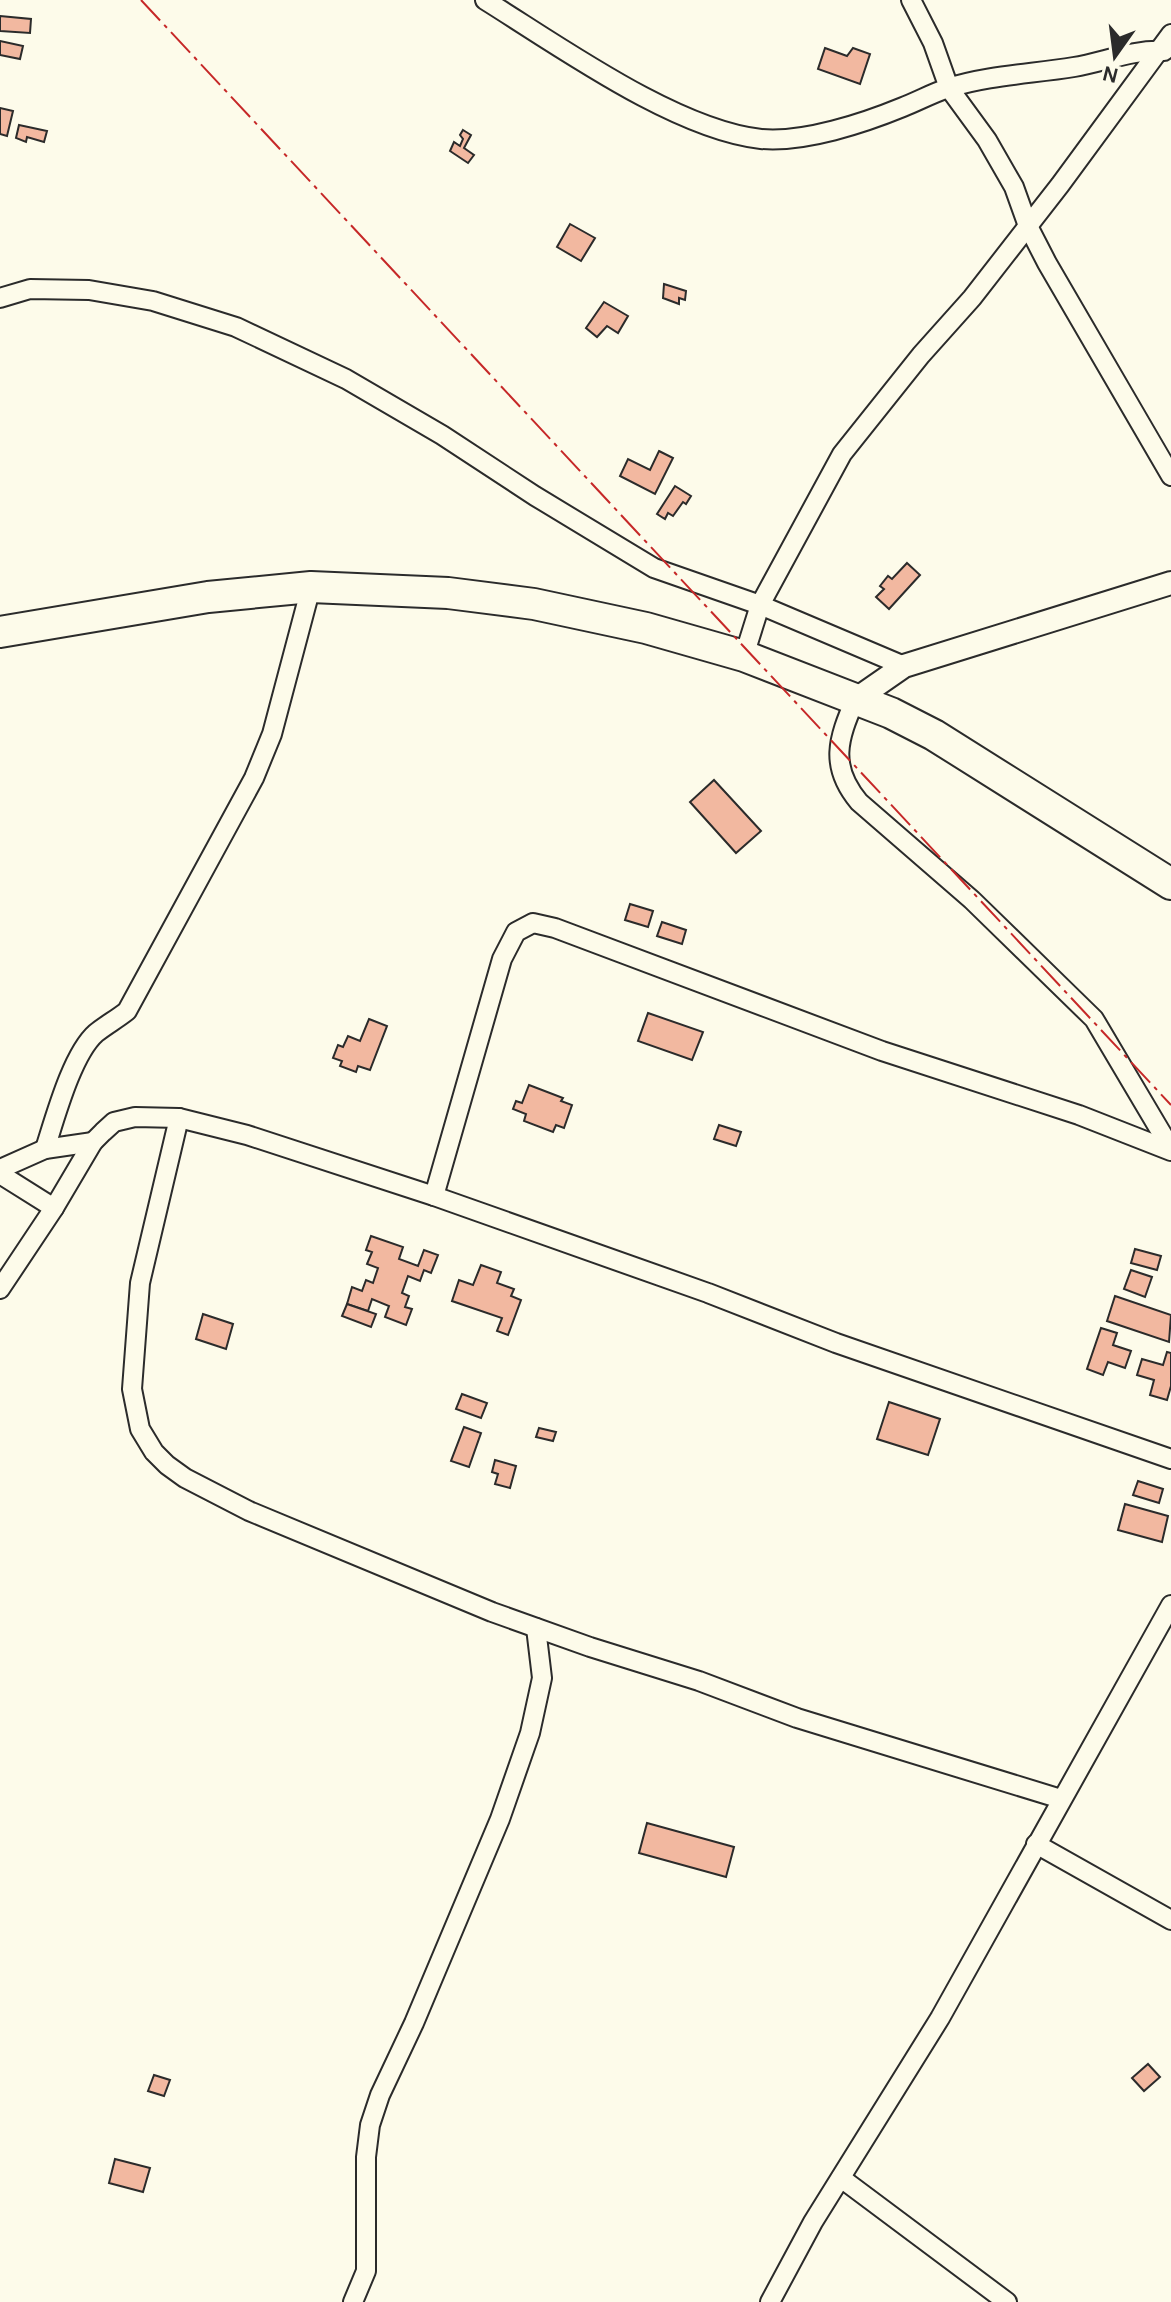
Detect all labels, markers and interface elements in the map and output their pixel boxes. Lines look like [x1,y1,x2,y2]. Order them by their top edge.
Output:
north arrow [1075,16,1155,96]
text: N [1100,60,1121,89]

